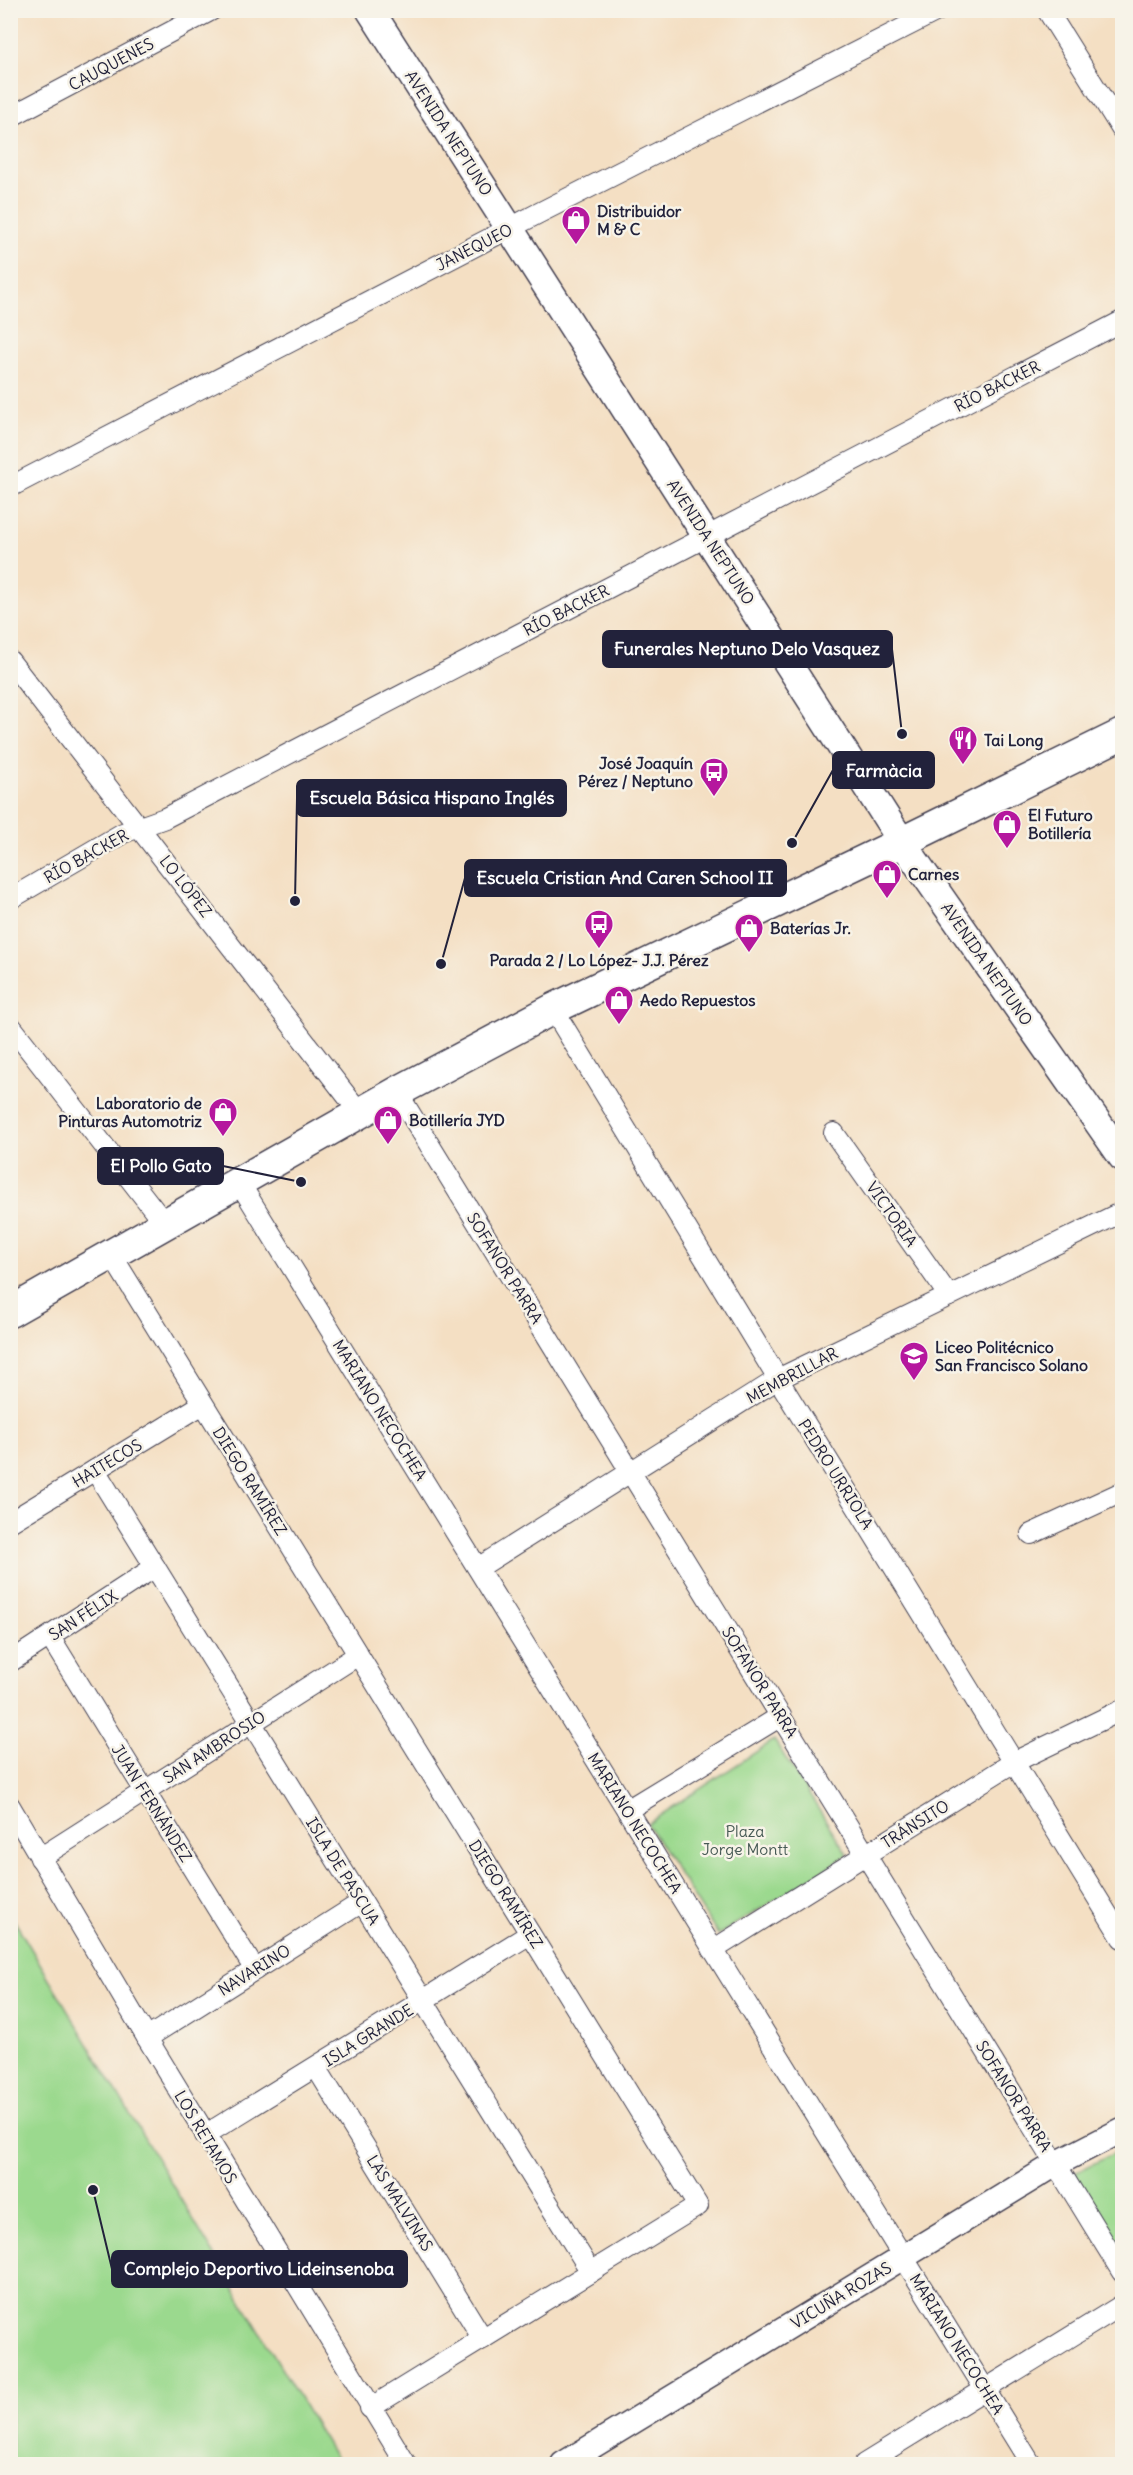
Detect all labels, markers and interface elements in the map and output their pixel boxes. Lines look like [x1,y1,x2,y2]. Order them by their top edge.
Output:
street label: CAUQUENES [65,33,157,95]
street label: AVENIDA NEPTUNO [401,67,497,199]
place label: Distribuidor M & C [597,201,682,239]
shop icon: Distribuidor M & C [560,204,592,246]
street label: JANEQUEO [432,219,516,275]
street label: RÍO BACKER [951,356,1043,416]
street label: AVENIDA NEPTUNO [663,476,759,608]
street label: RÍO BACKER [520,580,612,640]
callout: Funerales Neptuno Delo Vasquez [603,631,892,667]
text: Funerales Neptuno Delo Vasquez [614,637,880,660]
restaurant icon: Tai Long [947,724,979,766]
place label: Tai Long [984,730,1044,751]
callout: Farmàcia [833,752,934,788]
place label: José Joaquín Pérez / Neptuno [578,753,693,792]
bus stop icon: José Joaquín Pérez / Neptuno [698,756,730,798]
text: Farmàcia [846,759,922,782]
callout: Escuela Básica Hispano Inglés [297,780,566,816]
text: Escuela Básica Hispano Inglés [309,786,555,809]
place label: El Futuro Botillería [1028,805,1093,843]
shop icon: El Futuro Botillería [991,808,1023,850]
street label: RÍO BACKER [40,825,132,887]
street label: LO LÓPEZ [156,851,216,921]
shop icon: Carnes [871,858,903,900]
callout: Escuela Cristian And Caren School II [465,860,786,896]
place label: Carnes [908,864,959,884]
text: Escuela Cristian And Caren School II [477,866,774,889]
street label: AVENIDA NEPTUNO [937,899,1037,1029]
bus stop icon: Parada 2 / Lo López- J.J. Pérez [583,908,615,950]
shop icon: Baterías Jr. [733,912,765,954]
place label: Baterías Jr. [770,918,851,938]
place label: Parada 2 / Lo López- J.J. Pérez [489,950,709,971]
shop icon: Aedo Repuestos [603,984,635,1026]
place label: Aedo Repuestos [640,990,756,1011]
place label: Laboratorio de Pinturas Automotriz [58,1093,202,1131]
shop icon: Laboratorio de Pinturas Automotriz [207,1096,239,1138]
shop icon: Botillería JYD [372,1104,404,1146]
place label: Botillería JYD [409,1110,505,1130]
callout: El Pollo Gato [98,1148,223,1184]
text: El Pollo Gato [110,1154,212,1177]
street label: VICTORIA [862,1178,922,1250]
street label: SOFANOR PARRA [463,1209,547,1327]
street label: MARIANO NECOCHEA [329,1336,431,1484]
place label: Liceo Politécnico San Francisco Solano [935,1337,1088,1375]
school or university icon: Liceo Politécnico San Francisco Solano [898,1340,930,1382]
street label: MEMBRILLAR [743,1342,841,1408]
street label: PEDRO URRIOLA [794,1415,878,1533]
street label: DIEGO RAMÍREZ [209,1423,291,1539]
street label: HAITECOS [69,1434,146,1492]
street label: SAN FÉLIX [45,1585,121,1645]
street label: SOFANOR PARRA [718,1623,802,1741]
street label: SAN AMBROSIO [159,1706,269,1788]
street label: JUAN FERNÁNDEZ [108,1740,196,1866]
street label: MARIANO NECOCHEA [584,1749,686,1897]
street label: TRÁNSITO [877,1795,953,1853]
street label: ISLA DE PASCUA [302,1813,384,1929]
park label: Plaza Jorge Montt [702,1821,789,1859]
street label: DIEGO RAMÍREZ [465,1836,547,1952]
street label: NAVARINO [214,1940,294,2000]
street label: ISLA GRANDE [319,1999,417,2071]
street label: SOFANOR PARRA [972,2037,1056,2155]
street label: LOS RETAMOS [170,2087,242,2187]
street label: LAS MALVINAS [362,2151,438,2255]
callout: Complejo Deportivo Lideinsenoba [112,2251,407,2287]
text: Complejo Deportivo Lideinsenoba [124,2257,394,2280]
street label: VICUÑA ROZAS [787,2257,895,2333]
street label: MARIANO NECOCHEA [906,2270,1008,2418]

